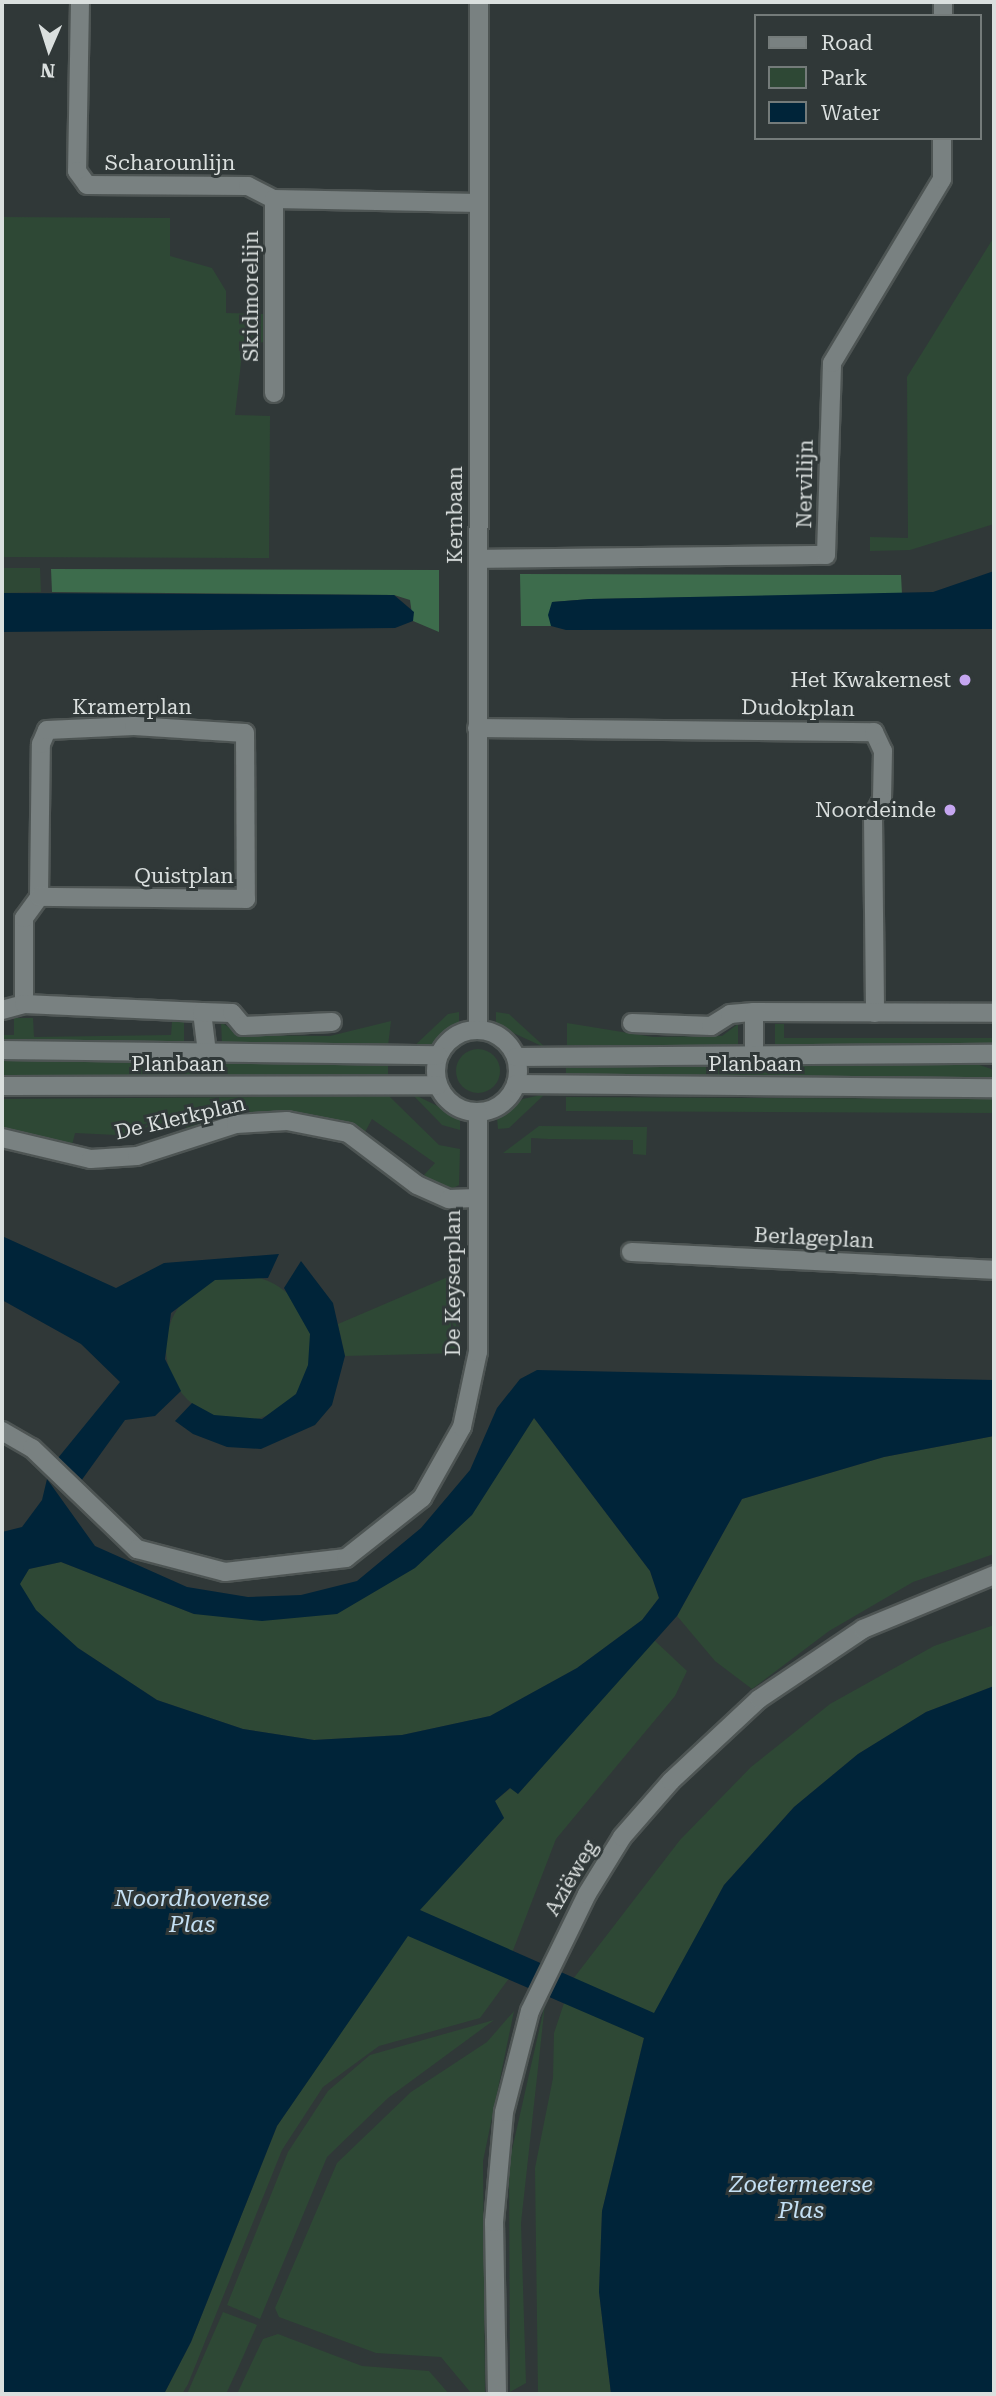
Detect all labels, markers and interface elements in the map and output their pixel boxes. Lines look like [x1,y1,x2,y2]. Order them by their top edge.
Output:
north arrow [14,14,84,84]
legend [754,14,982,140]
text: Road [821,31,873,55]
text: N [40,59,56,82]
text: Park [821,66,867,90]
text: Water [821,101,880,125]
street label: Scharounlijn [105,150,235,176]
street label: Skidmorelijn [238,230,264,362]
street label: Nervilijn [792,439,818,529]
street label: Kernbaan [442,466,468,564]
place label: Het Kwakernest [790,667,951,693]
marker: Het Kwakernest [957,672,973,688]
street label: Kramerplan [72,694,192,720]
street label: Dudokplan [741,694,855,722]
place label: Noordeinde [815,797,936,823]
marker: Noordeinde [942,802,958,818]
street label: Quistplan [134,863,234,889]
street label: Planbaan [131,1051,225,1077]
street label: Planbaan [708,1051,802,1077]
street label: De Klerkplan [112,1091,248,1145]
street label: De Keyserplan [440,1210,466,1356]
street label: Berlageplan [753,1222,875,1254]
street label: Aziëweg [539,1836,603,1920]
water label: Noordhovense Plas [115,1885,269,1939]
water label: Zoetermeerse Plas [729,2171,873,2225]

